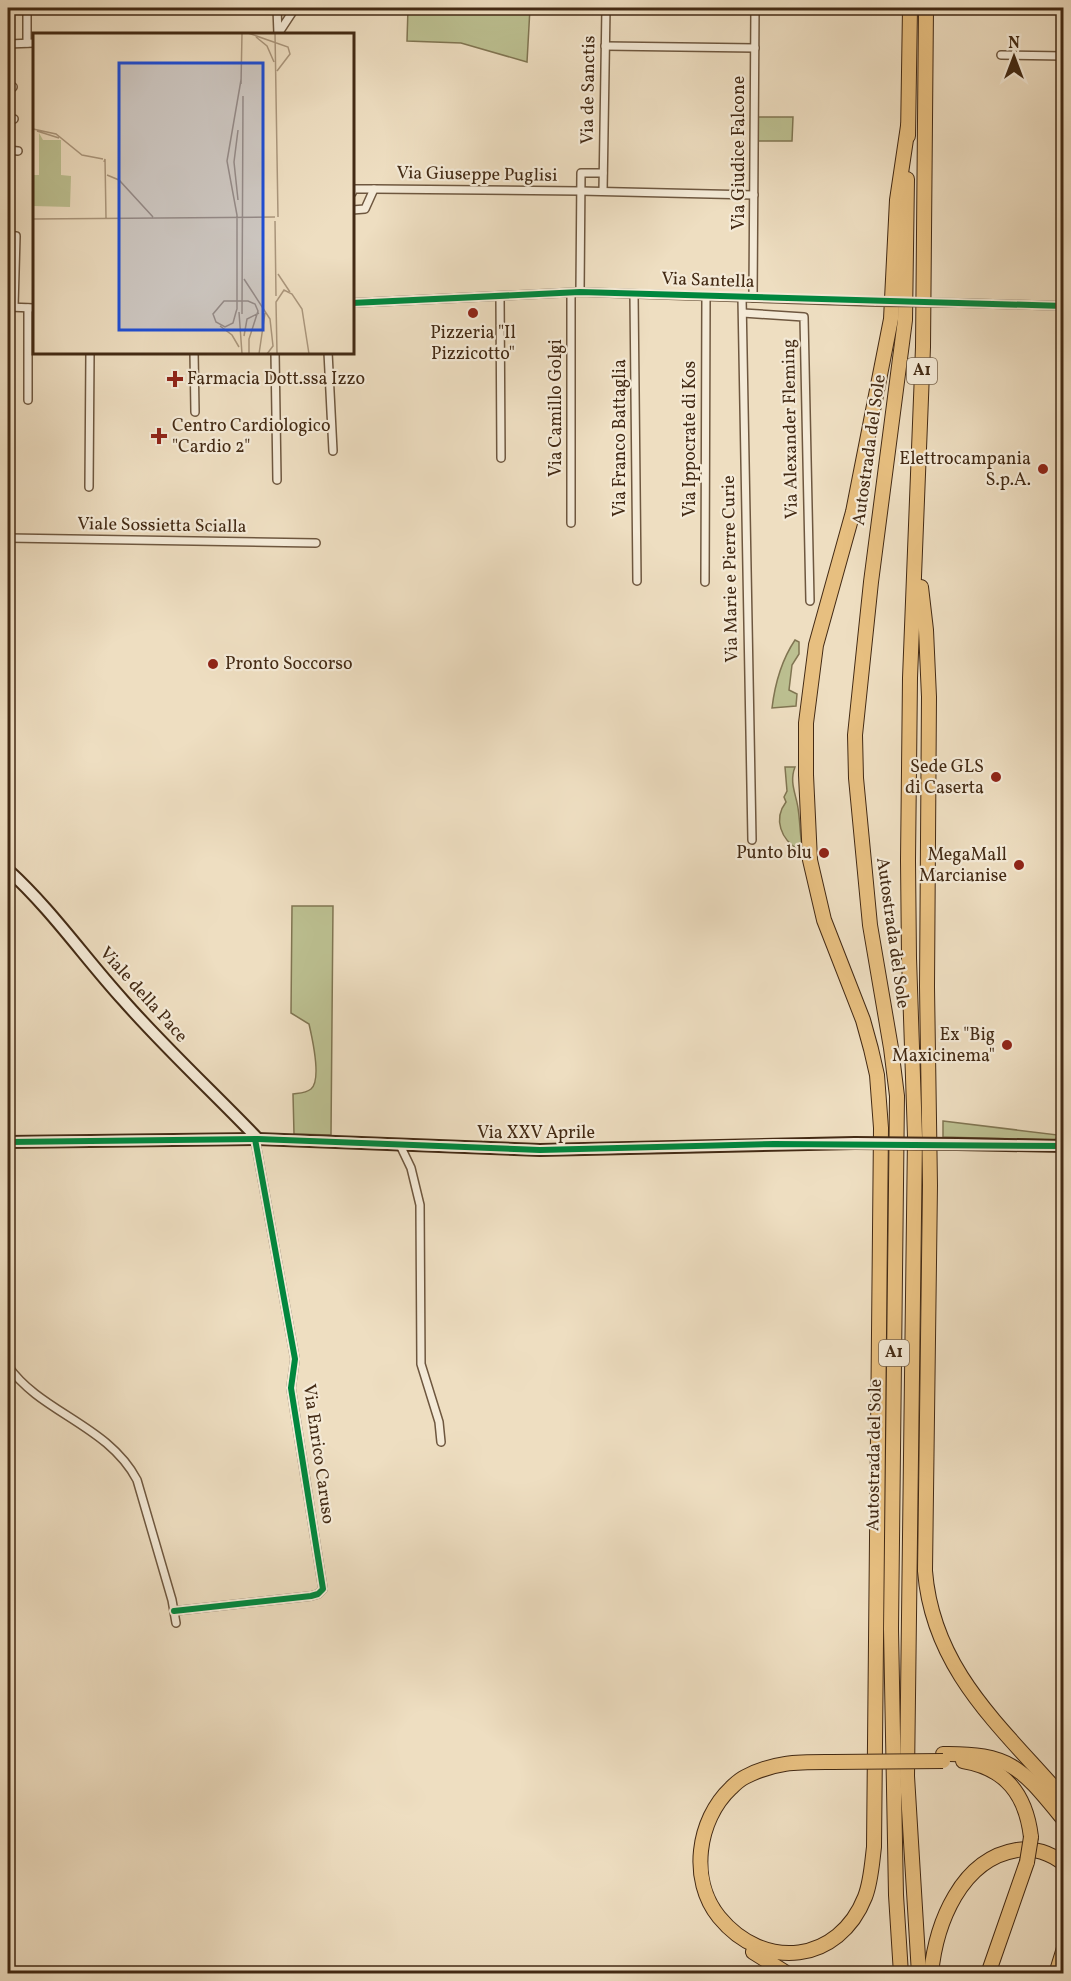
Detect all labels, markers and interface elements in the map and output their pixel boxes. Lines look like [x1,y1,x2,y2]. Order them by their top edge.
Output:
north arrow [984,27,1044,87]
inset map [33,33,354,354]
text: N [1008,33,1020,55]
street label: Via de Sanctis [576,35,602,145]
street label: Via Giudice Falcone [727,76,752,230]
street label: Via Giuseppe Puglisi [396,161,558,189]
street label: Via Santella [661,267,755,295]
marker: Pizzeria "Il Pizzicotto" [466,306,480,320]
place label: Pizzeria "Il Pizzicotto" [430,321,516,367]
street label: Via Camillo Golgi [544,339,569,477]
street label: Via Alexander Fleming [777,339,805,519]
road number: A1 [907,358,937,384]
street label: Via Franco Battaglia [608,359,633,517]
street label: Via Ippocrate di Kos [678,361,703,517]
place label: Farmacia Dott.ssa Izzo [187,367,365,392]
marker: Farmacia Dott.ssa Izzo [168,372,182,386]
street label: Autostrada del Sole [847,373,893,527]
place label: Centro Cardiologico "Cardio 2" [172,414,331,460]
marker: Centro Cardiologico "Cardio 2" [150,427,168,445]
place label: Elettrocampania S.p.A. [899,447,1031,493]
marker: Elettrocampania S.p.A. [1036,462,1050,476]
street label: Via Marie e Pierre Curie [717,475,745,663]
street label: Viale Sossietta Scialla [77,512,247,540]
place label: Pronto Soccorso [225,652,353,677]
marker: Pronto Soccorso [206,657,220,671]
place label: Sede GLS di Caserta [905,755,984,801]
marker: Sede GLS di Caserta [989,770,1003,784]
place label: Punto blu [736,841,812,866]
place label: MegaMall Marcianise [919,843,1007,889]
marker: Punto blu [817,846,831,860]
street label: Autostrada del Sole [869,856,915,1010]
marker: MegaMall Marcianise [1012,858,1026,872]
street label: Viale della Pace [93,942,193,1048]
place label: Ex "Big Maxicinema" [892,1023,995,1069]
marker: Ex "Big Maxicinema" [1000,1038,1014,1052]
street label: Via XXV Aprile [477,1121,595,1146]
road number: A1 [879,1340,909,1366]
street label: Autostrada del Sole [861,1379,889,1531]
street label: Via Enrico Caruso [296,1383,340,1525]

